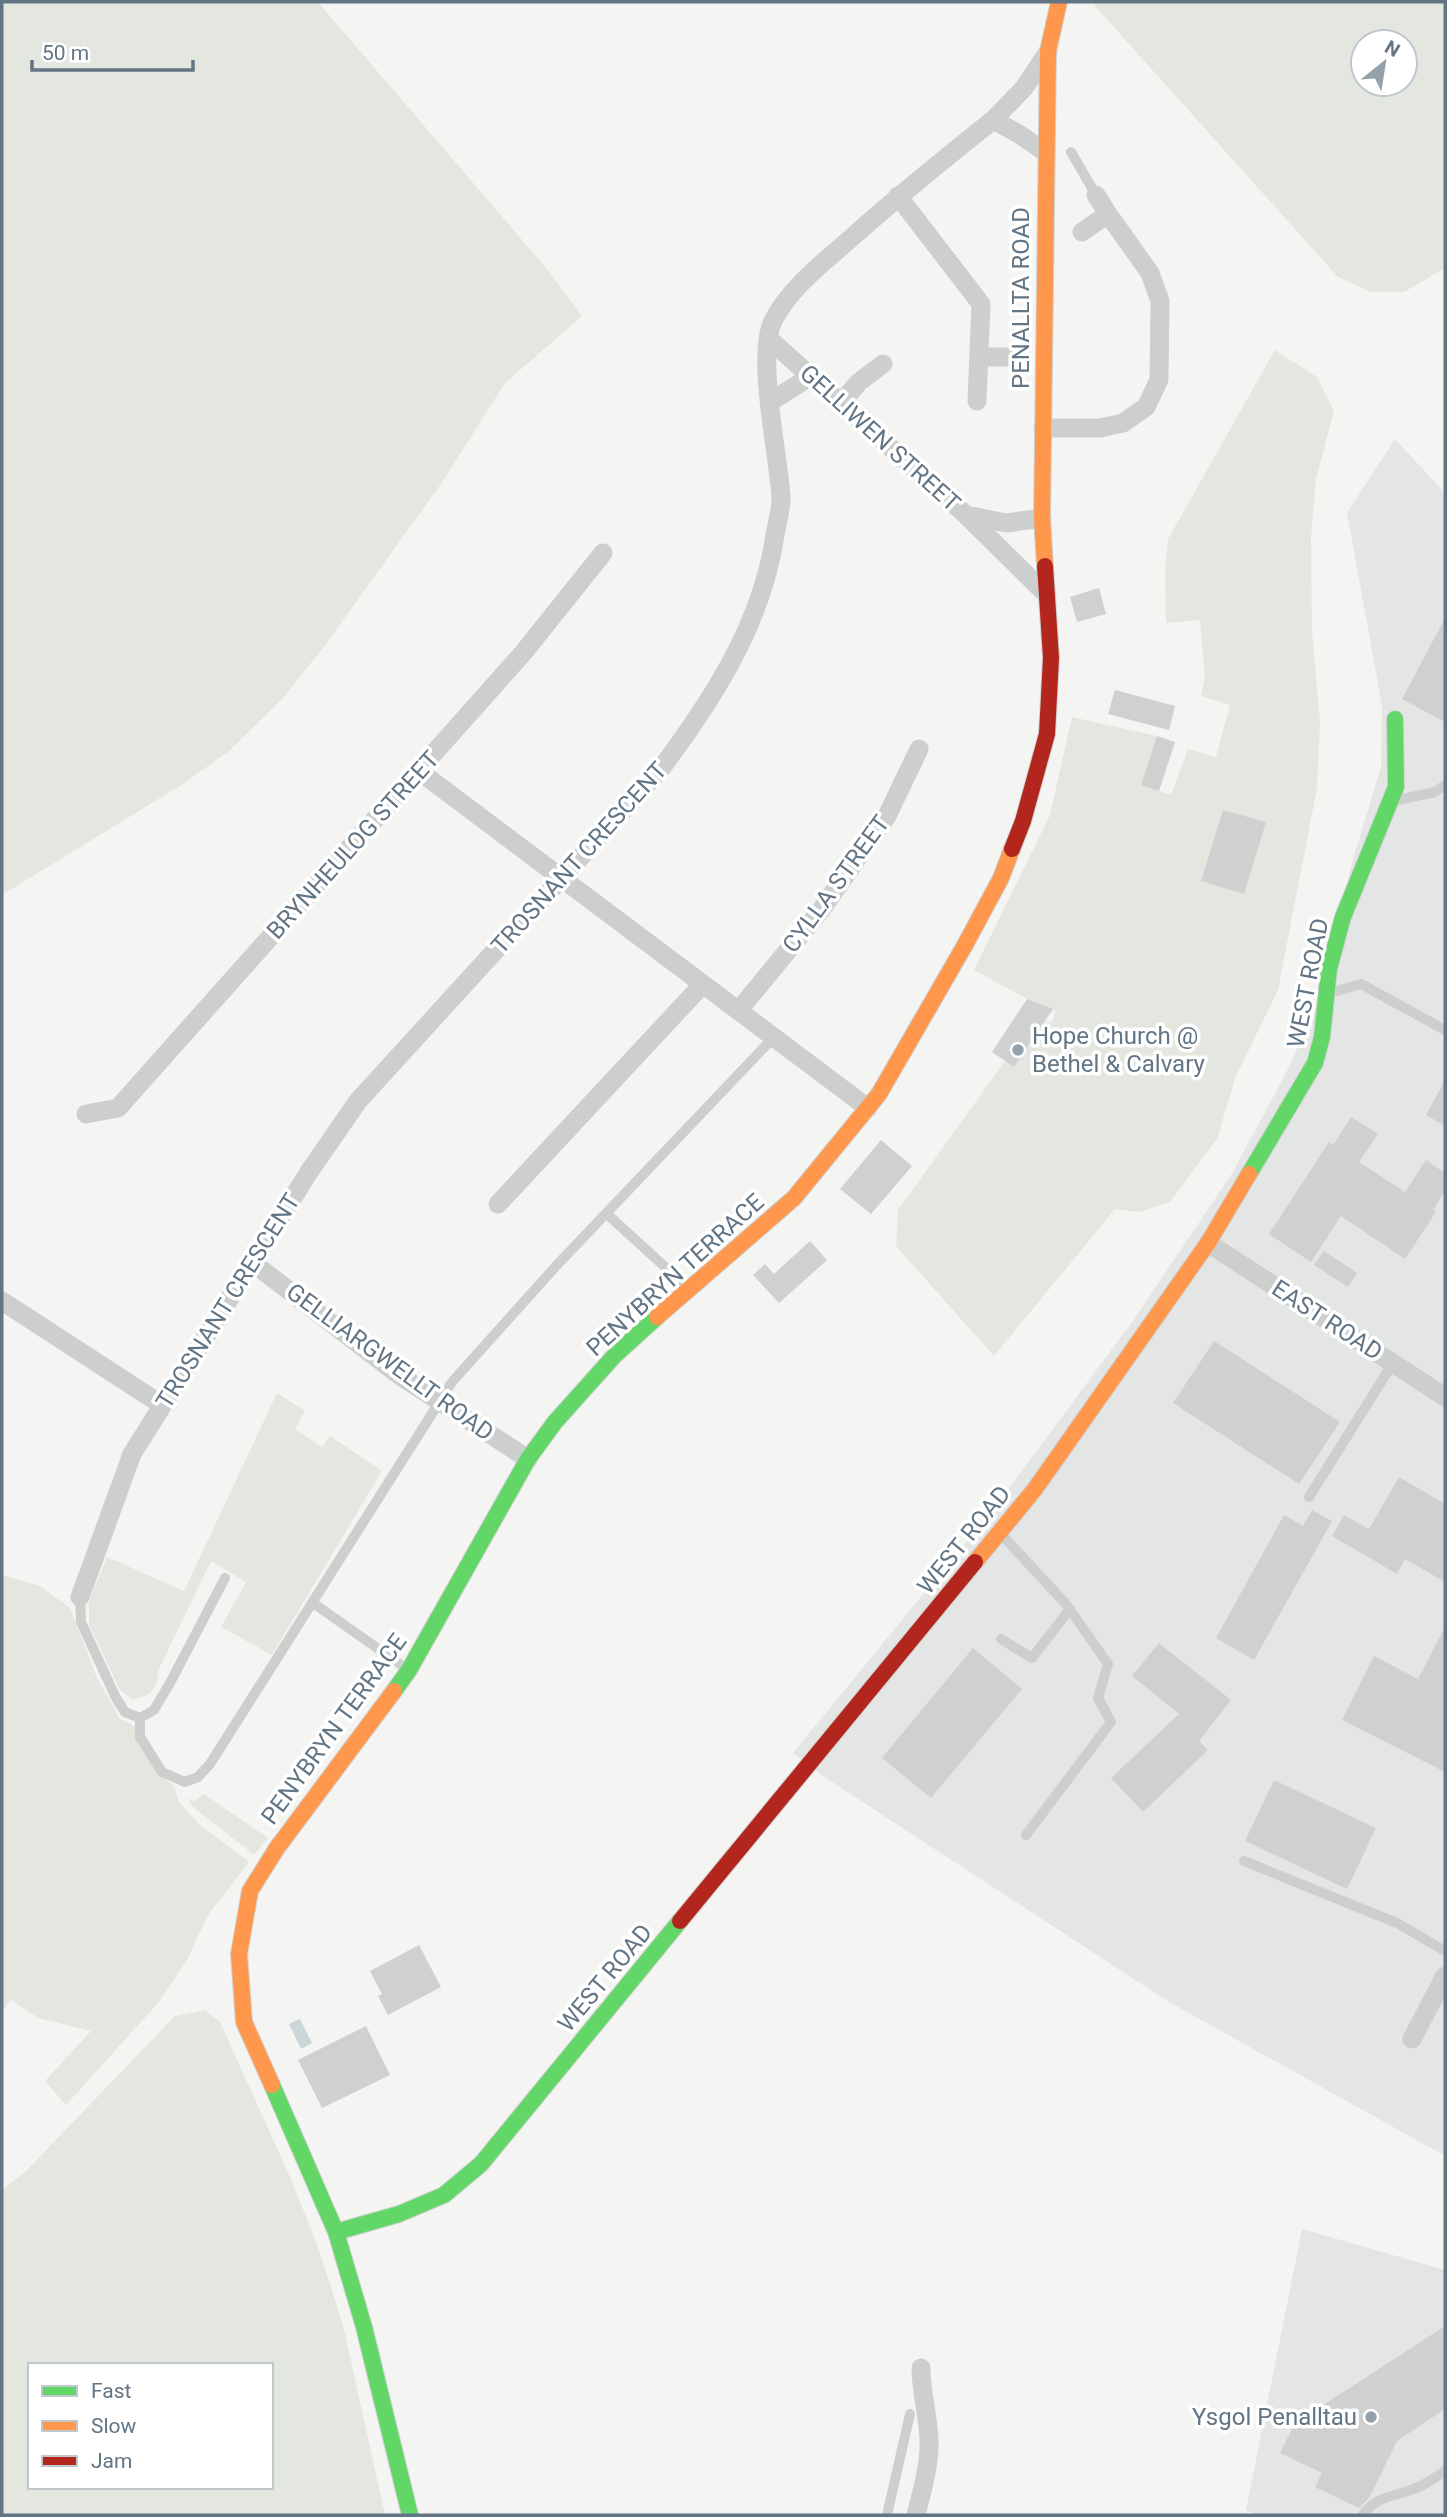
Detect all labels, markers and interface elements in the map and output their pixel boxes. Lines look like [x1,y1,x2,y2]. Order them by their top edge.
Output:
scale bar [32,28,192,72]
north arrow [1349,28,1419,98]
text: N [1381,35,1404,62]
text: 50 m [42,41,89,65]
street label: PENALLTA ROAD [1007,207,1035,389]
street label: GELLIWEN STREET [794,359,966,517]
street label: BRYNHEULOG STREET [261,745,445,945]
street label: TROSNANT CRESCENT [486,756,672,960]
street label: CYLLA STREET [777,810,895,958]
street label: WEST ROAD [1282,916,1334,1050]
place label: Hope Church @ Bethel & Calvary [1032,1022,1206,1078]
marker: Hope Church @ Bethel & Calvary [1010,1042,1026,1058]
street label: TROSNANT CRESCENT [150,1188,306,1414]
street label: PENYBRYN TERRACE [581,1188,769,1362]
street label: EAST ROAD [1267,1274,1387,1366]
street label: GELLIARGWELLT ROAD [281,1277,499,1447]
street label: WEST ROAD [912,1480,1016,1600]
street label: PENYBRYN TERRACE [256,1628,412,1830]
street label: WEST ROAD [552,1919,658,2037]
legend [28,2363,273,2489]
text: Fast [91,2379,132,2403]
place label: Ysgol Penalltau [1192,2403,1357,2431]
marker: Ysgol Penalltau [1363,2409,1379,2425]
text: Slow [91,2414,137,2438]
text: Jam [91,2449,132,2473]

